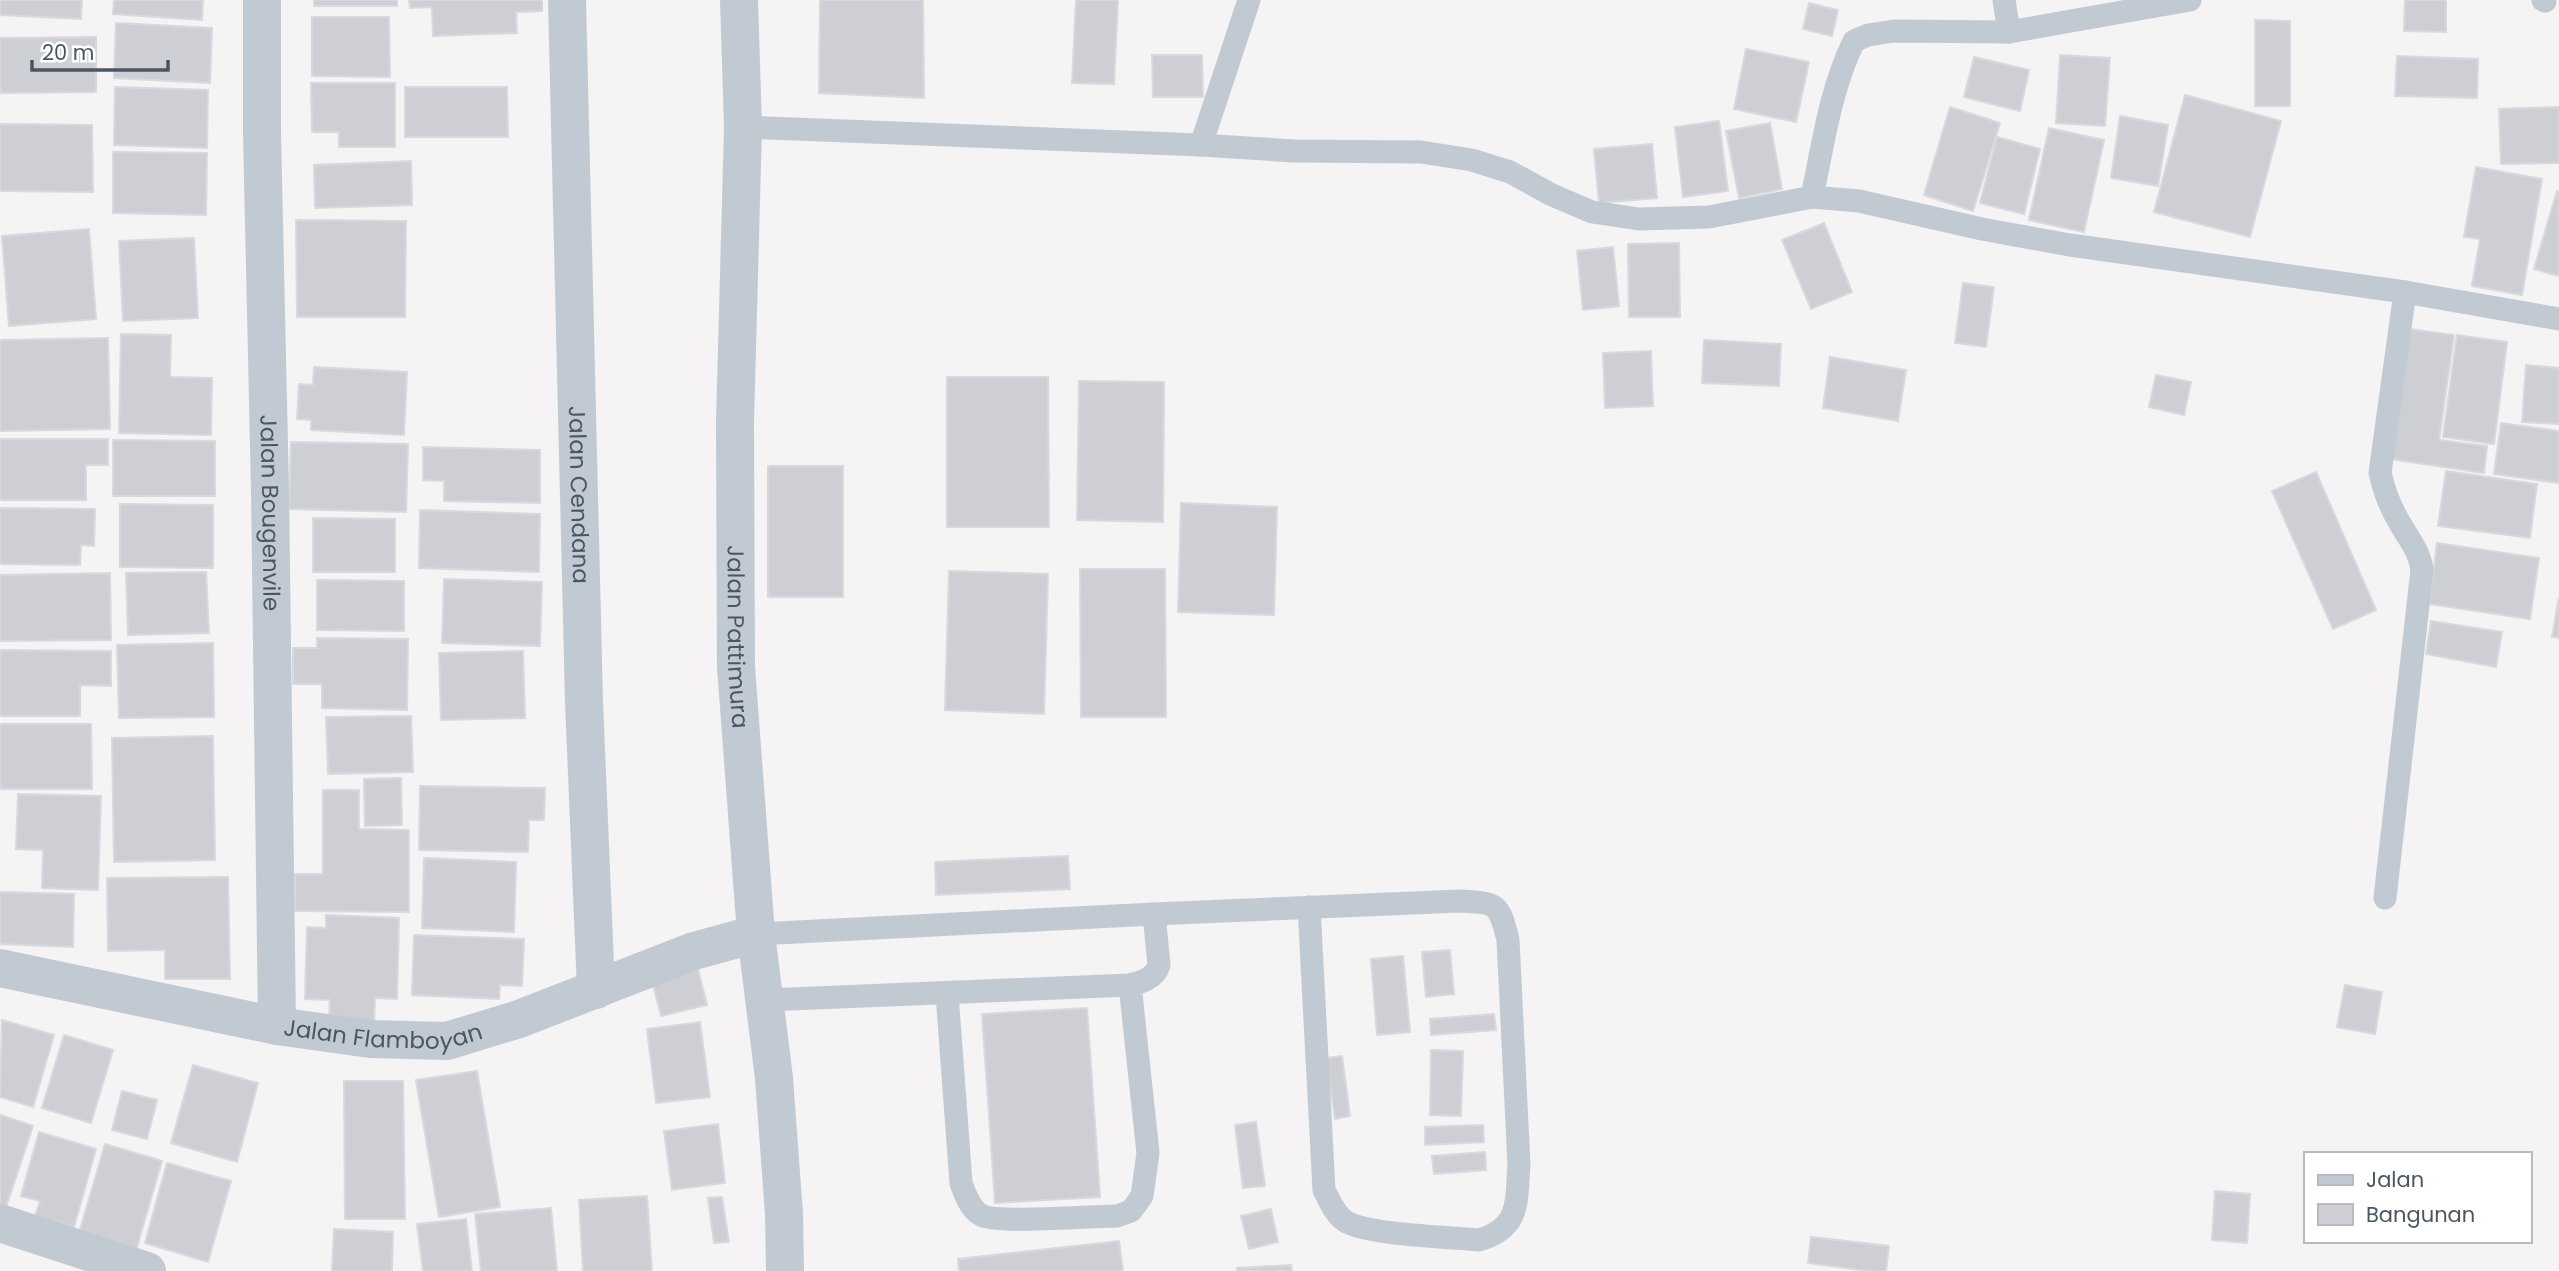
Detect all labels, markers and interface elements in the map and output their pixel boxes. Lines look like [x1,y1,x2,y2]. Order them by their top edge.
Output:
scale bar [32,28,168,72]
text: 20 m [42,38,95,67]
street label: Jalan Cendana [561,405,597,584]
street label: Jalan Bougenvile [252,414,288,611]
street label: Jalan Pattimura [720,545,757,730]
street label: Jalan Flamboyan [282,1011,486,1057]
legend [2304,1152,2531,1243]
text: Jalan [2366,1165,2424,1194]
text: Bangunan [2366,1200,2475,1229]

